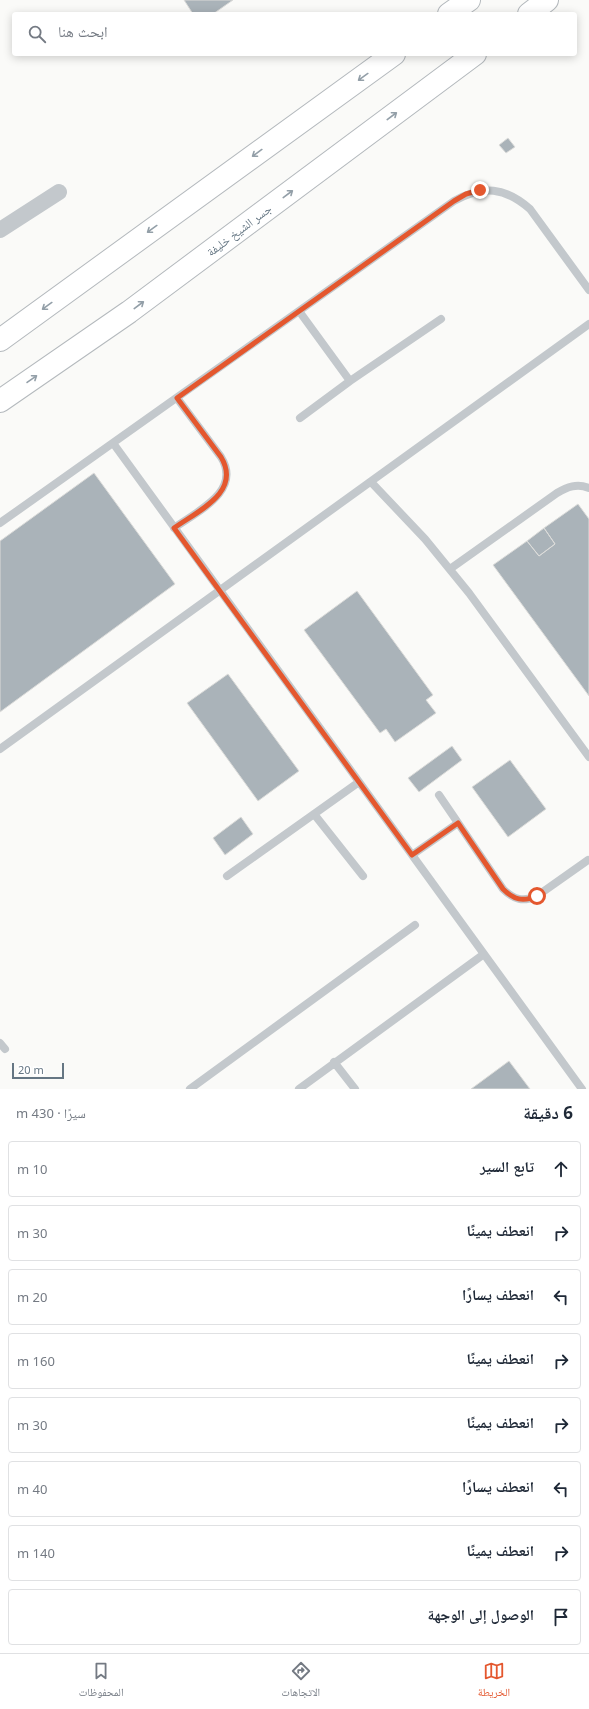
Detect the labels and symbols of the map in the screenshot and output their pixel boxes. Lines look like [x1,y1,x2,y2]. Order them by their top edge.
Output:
one-way arrow [357,73,368,81]
one-way arrow [386,112,397,120]
one-way arrow [252,149,263,157]
route end [471,181,489,199]
one-way arrow [282,189,293,198]
street label: جسر الشيخ خليفة [203,200,275,260]
one-way arrow [147,225,158,234]
one-way arrow [133,300,144,309]
one-way arrow [42,302,53,310]
one-way arrow [26,375,37,383]
route start [528,887,546,905]
scale bar [12,1061,64,1080]

